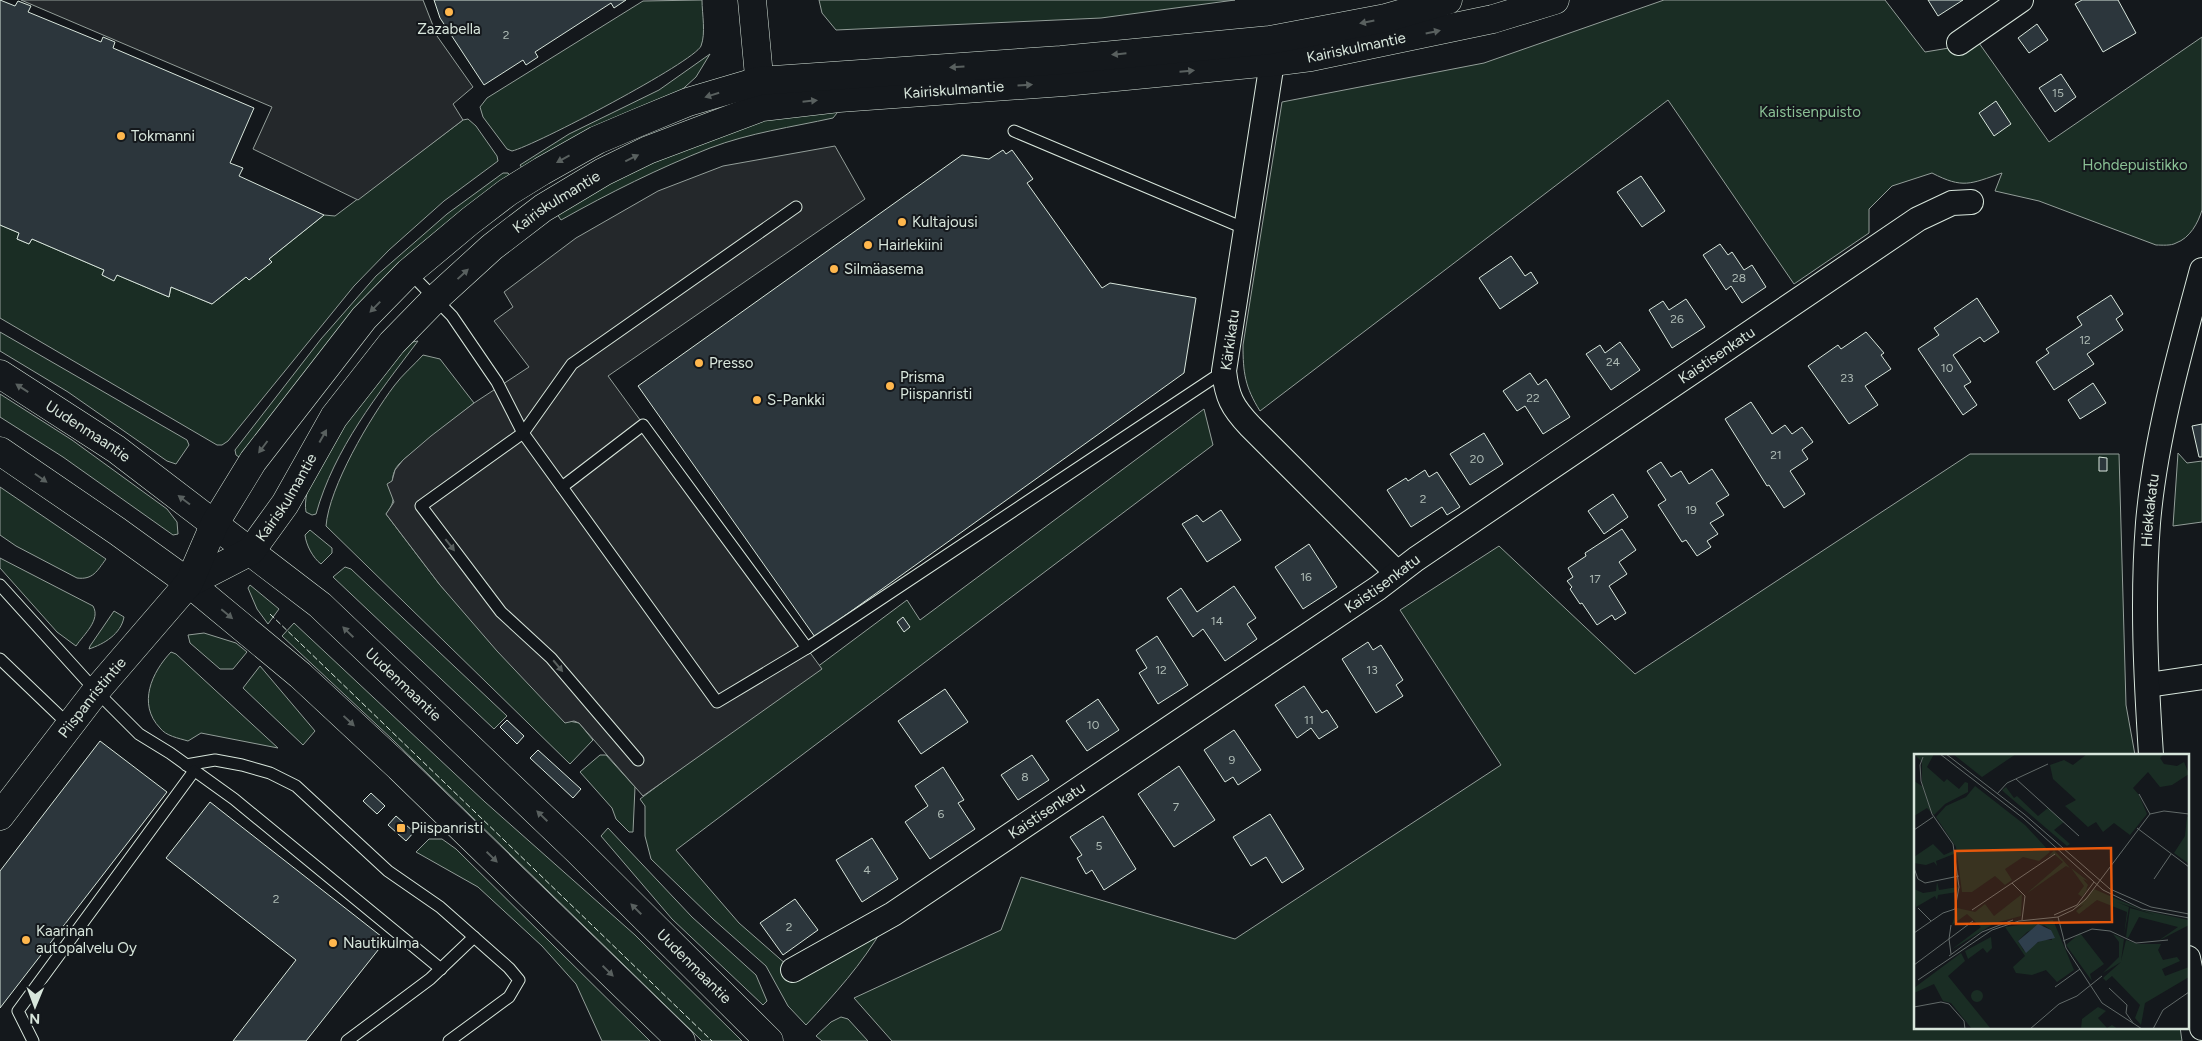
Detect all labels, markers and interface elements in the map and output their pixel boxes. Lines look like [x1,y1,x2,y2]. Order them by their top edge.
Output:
marker: Zazabella [443,6,455,18]
one-way arrow [1359,19,1375,27]
place label: Zazabella [417,20,481,38]
one-way arrow [1426,27,1442,35]
house number: 2 [503,28,509,42]
street label: Kairiskulmantie [1305,28,1407,67]
one-way arrow [1111,51,1127,59]
one-way arrow [949,63,965,71]
one-way arrow [1179,66,1195,74]
street label: Kairiskulmantie [903,77,1005,102]
one-way arrow [1017,81,1033,89]
house number: 15 [2052,86,2064,100]
one-way arrow [705,91,720,99]
one-way arrow [803,97,819,105]
park label: Kaistisenpuisto [1759,103,1861,121]
place label: Tokmanni [131,127,195,145]
marker: Tokmanni [115,130,127,142]
one-way arrow [625,154,639,162]
one-way arrow [556,155,571,163]
park label: Hohdepuistikko [2082,156,2188,174]
street label: Kairiskulmantie [509,167,603,237]
place label: Kultajousi [912,213,978,231]
marker: Kultajousi [896,216,908,228]
place label: Hairlekiini [878,236,943,254]
marker: Hairlekiini [862,239,874,251]
place label: Silmäasema [844,260,924,278]
marker: Silmäasema [828,263,840,275]
one-way arrow [456,268,468,280]
house number: 28 [1732,271,1746,285]
one-way arrow [370,301,382,313]
street label: Kärkikatu [1217,308,1243,372]
house number: 26 [1670,312,1684,326]
street label: Kaistisenkatu [1675,323,1759,388]
house number: 12 [2079,333,2091,347]
place label: Presso [709,354,754,372]
house number: 24 [1606,355,1621,369]
marker: Presso [693,357,705,369]
house number: 10 [1941,361,1954,375]
place label: Prisma Piispanristi [900,368,972,403]
house number: 23 [1840,371,1854,385]
marker: Prisma Piispanristi [884,380,896,392]
one-way arrow [16,383,29,392]
place label: S-Pankki [767,391,825,409]
house number: 22 [1526,391,1540,405]
marker: S-Pankki [751,394,763,406]
street label: Uudenmaantie [42,397,134,466]
one-way arrow [319,429,327,443]
one-way arrow [258,440,268,454]
house number: 21 [1770,448,1782,462]
street label: Kairiskulmantie [252,450,321,545]
house number: 20 [1470,452,1485,466]
street label: Hiekkakatu [2137,472,2163,548]
one-way arrow [34,473,48,483]
house number: 2 [1420,492,1426,506]
one-way arrow [177,495,191,505]
house number: 19 [1685,503,1697,517]
one-way arrow [445,538,456,551]
street label: Kaistisenkatu [1341,550,1424,617]
house number: 16 [1300,570,1312,584]
house number: 17 [1589,572,1601,586]
one-way arrow [220,608,233,619]
house number: 14 [1211,614,1224,628]
one-way arrow [342,626,354,638]
street label: Uudenmaantie [362,644,445,725]
street label: Piispanristintie [54,654,130,741]
one-way arrow [552,659,563,672]
house number: 12 [1155,663,1167,677]
house number: 13 [1366,663,1378,677]
house number: 11 [1304,713,1314,727]
one-way arrow [343,715,355,727]
house number: 10 [1087,718,1100,732]
house number: 9 [1229,753,1236,767]
inset map [1914,754,2190,1028]
house number: 8 [1021,770,1029,784]
street label: Kaistisenkatu [1005,778,1089,843]
house number: 7 [1173,800,1180,814]
house number: 6 [938,807,945,821]
one-way arrow [536,810,548,822]
place label: Piispanristi [411,819,483,837]
marker: Piispanristi [395,822,407,834]
house number: 5 [1096,839,1103,853]
one-way arrow [485,851,497,863]
house number: 4 [863,863,871,877]
house number: 2 [273,892,279,906]
one-way arrow [630,903,642,915]
house number: 2 [786,920,792,934]
place label: Kaarinan autopalvelu Oy [36,922,137,957]
street label: Uudenmaantie [653,925,735,1007]
marker: Kaarinan autopalvelu Oy [20,934,32,946]
place label: Nautikulma [343,934,419,952]
marker: Nautikulma [327,937,339,949]
one-way arrow [602,965,614,977]
north arrow [10,981,60,1031]
text: N [29,1010,40,1027]

